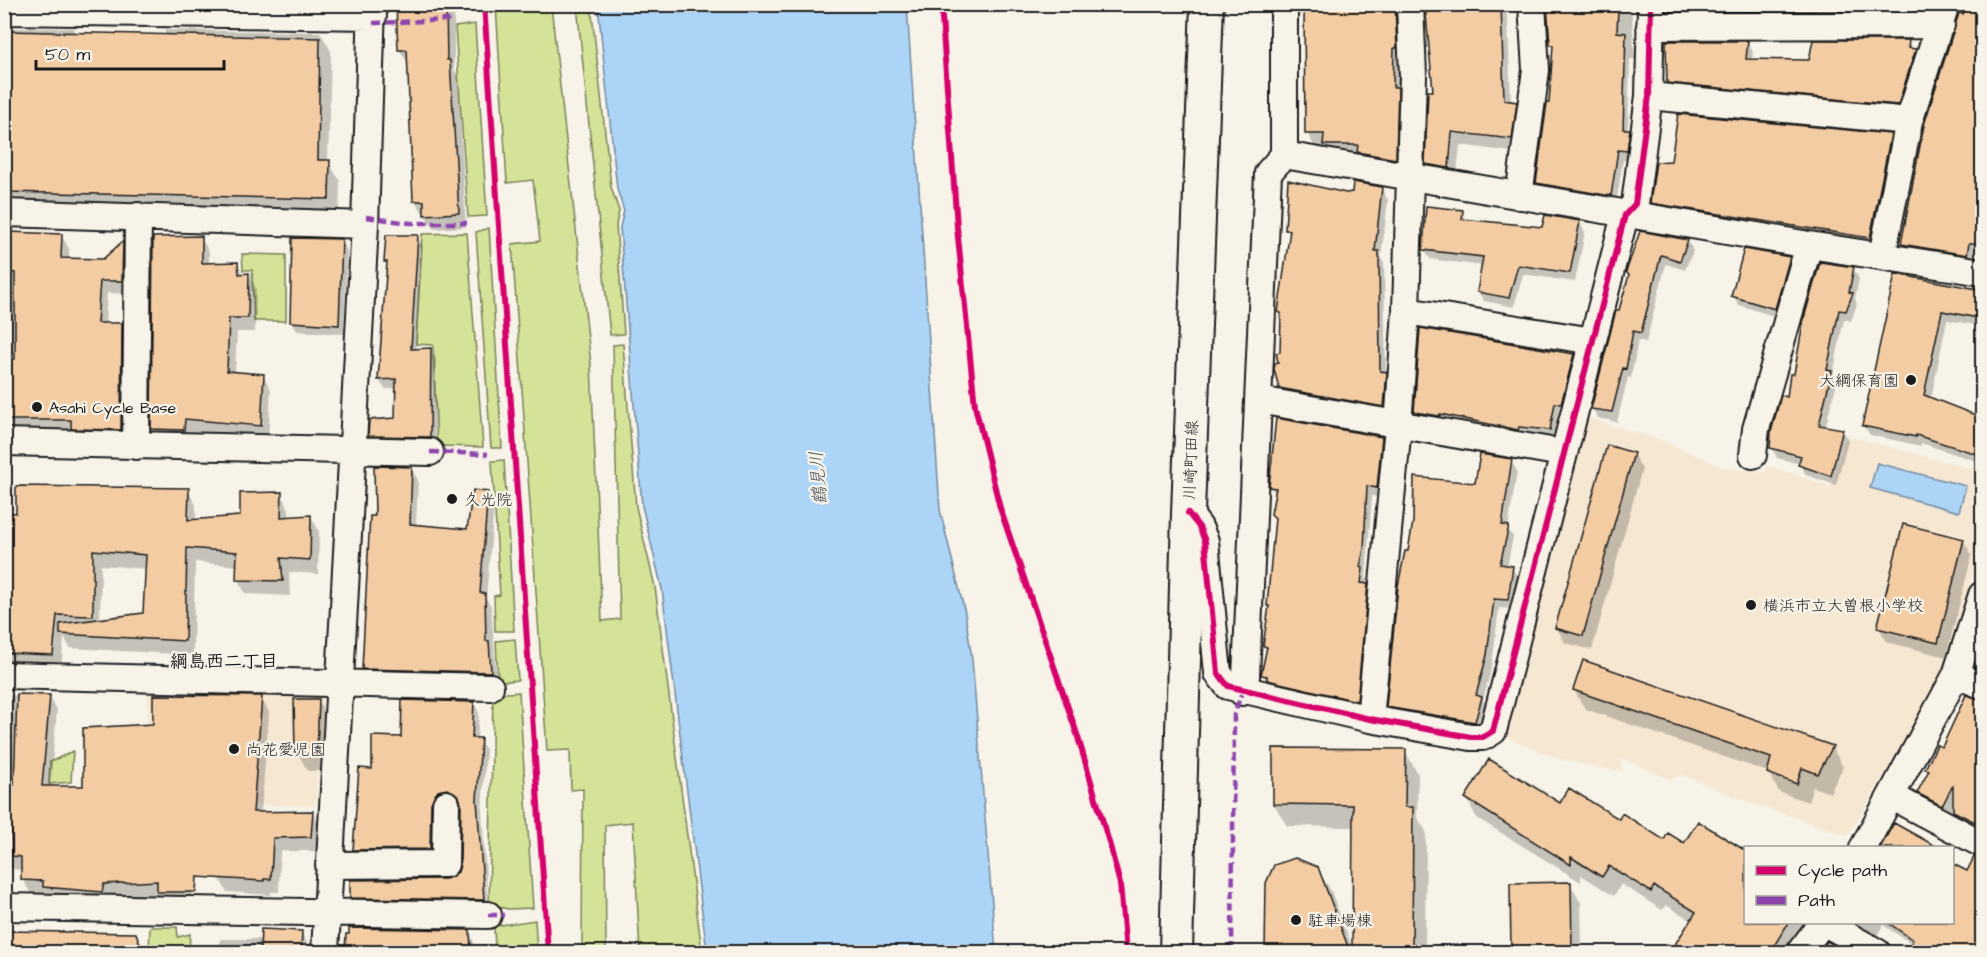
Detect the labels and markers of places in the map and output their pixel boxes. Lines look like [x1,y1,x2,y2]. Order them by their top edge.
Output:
place label: 大綱保育園 [1819,370,1899,392]
marker: 大綱保育園 [1904,373,1918,387]
place label: Asahi Cycle Base [49,397,177,420]
marker: Asahi Cycle Base [30,400,44,414]
place label: 久光院 [464,489,512,511]
marker: 久光院 [445,492,459,506]
place label: 横浜市立大曽根小学校 [1763,595,1923,617]
marker: 横浜市立大曽根小学校 [1744,598,1758,612]
place label: 尚花愛児園 [246,739,326,761]
marker: 尚花愛児園 [227,742,241,756]
place label: 駐車場棟 [1308,910,1372,932]
marker: 駐車場棟 [1289,913,1303,927]

